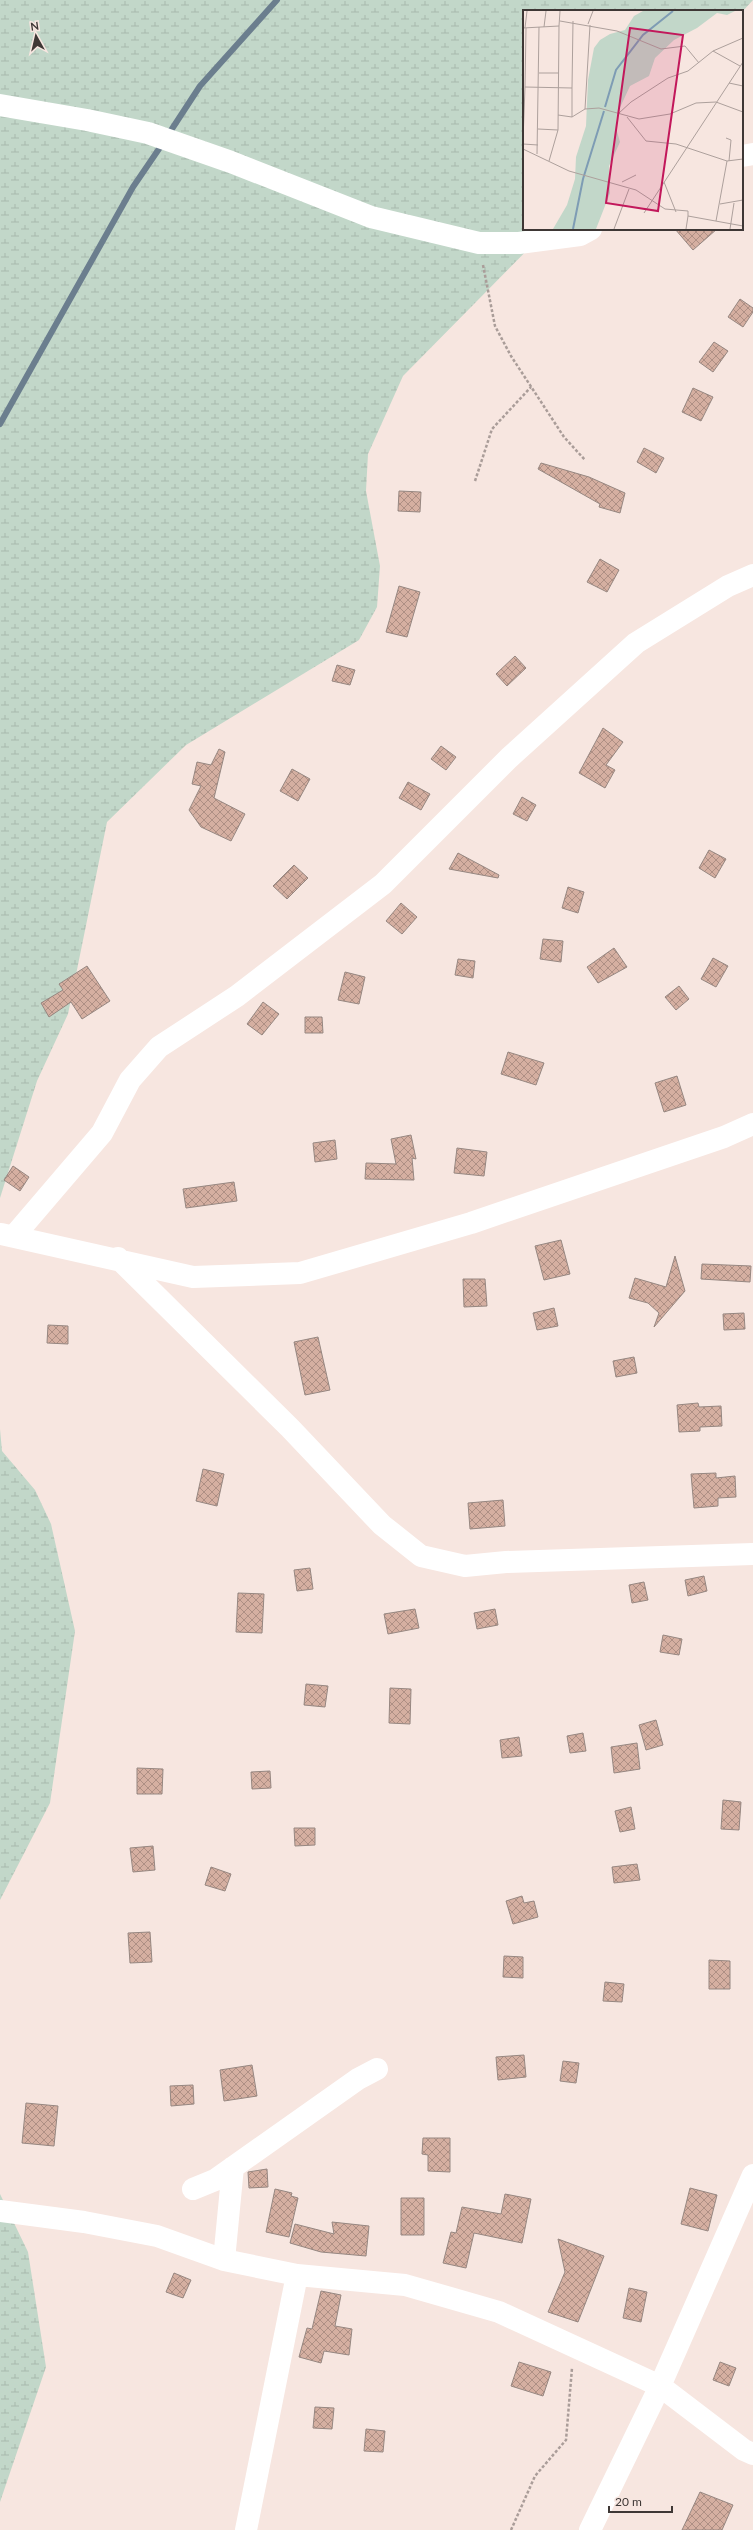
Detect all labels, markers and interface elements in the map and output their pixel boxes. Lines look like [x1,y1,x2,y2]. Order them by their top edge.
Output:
inset map [523,10,743,230]
north arrow [16,16,56,56]
text: N [29,19,40,33]
scale bar [609,2488,672,2514]
text: 20 m [615,2494,642,2509]

